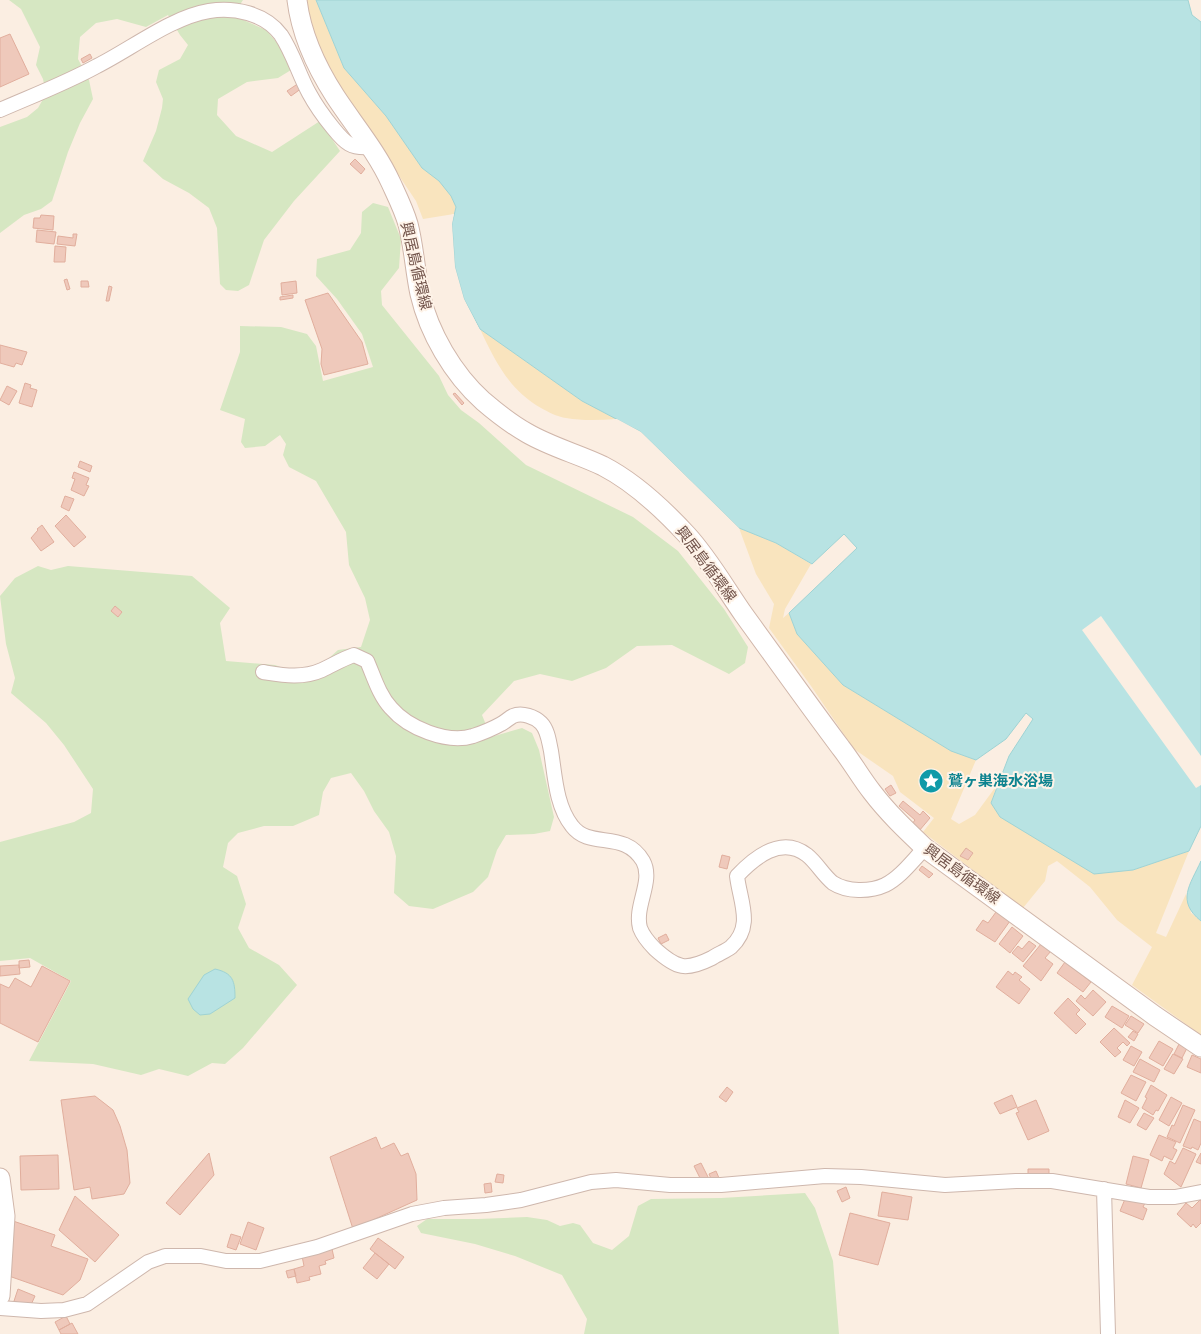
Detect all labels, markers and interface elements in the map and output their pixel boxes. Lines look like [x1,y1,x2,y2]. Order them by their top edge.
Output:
street label: 興居島循環線 [397,220,435,312]
street label: 興居島循環線 [672,523,740,605]
place icon: 鷲ヶ巣海水浴場 [918,768,944,794]
place label: 鷲ヶ巣海水浴場 [948,772,1053,790]
street label: 興居島循環線 [920,840,1004,908]

